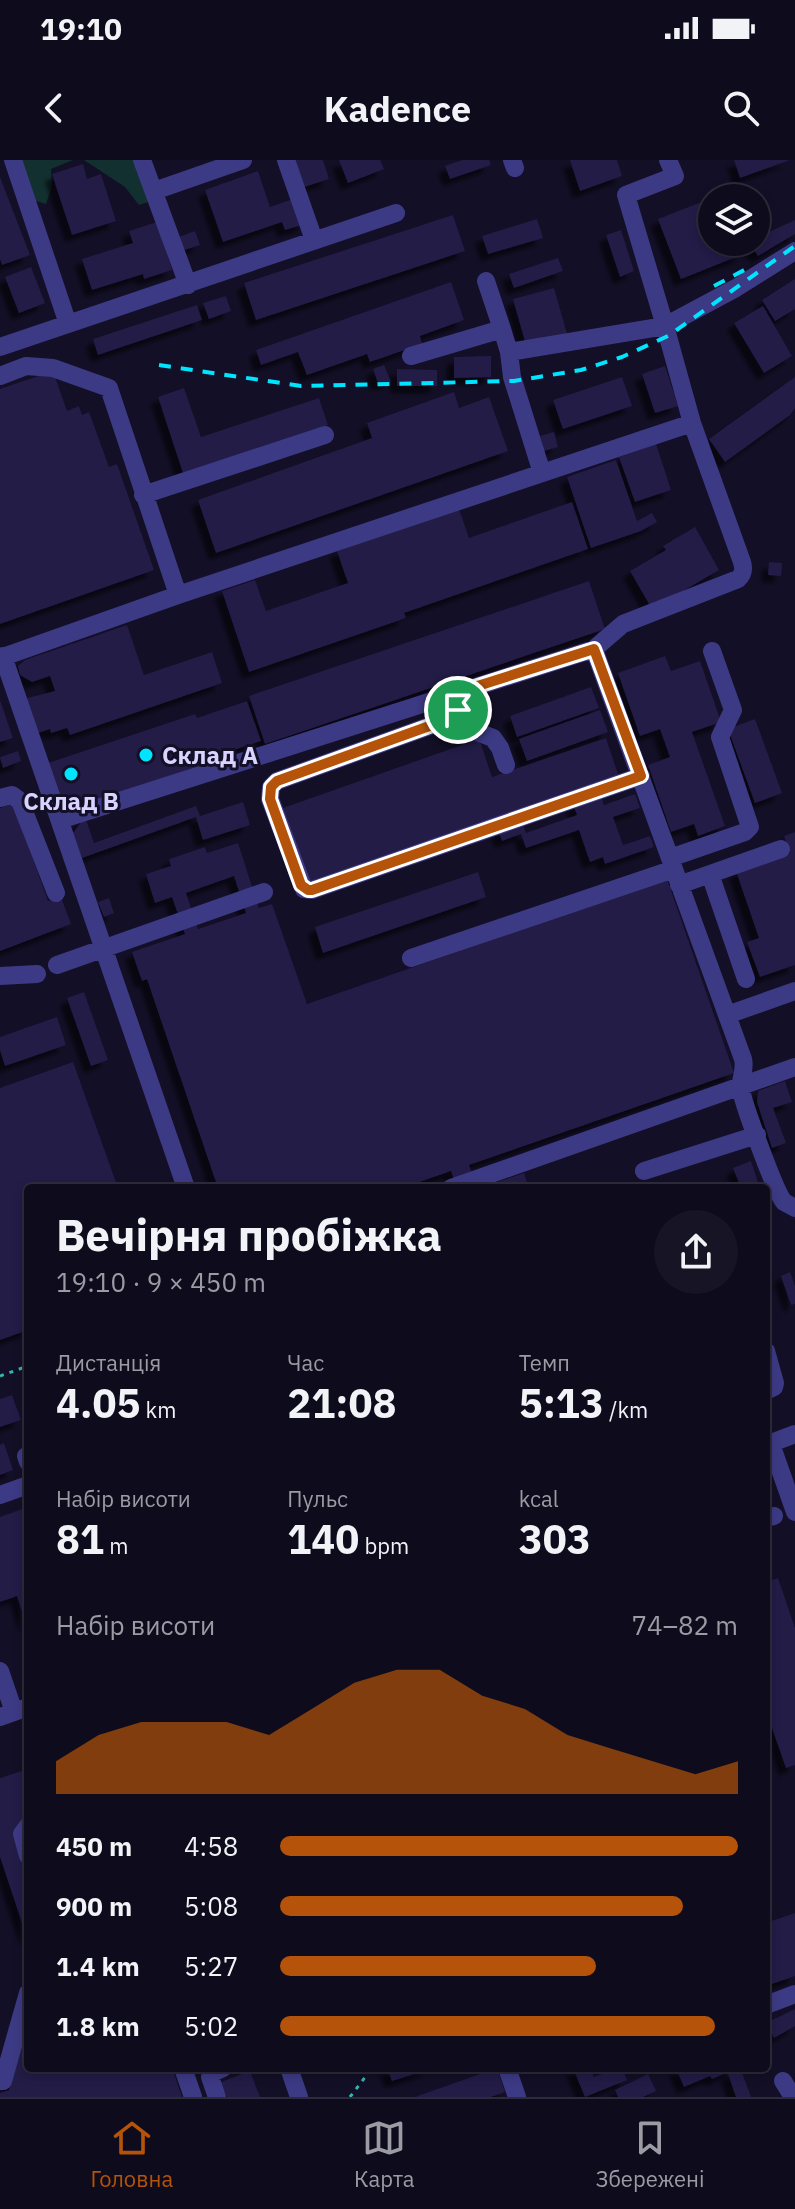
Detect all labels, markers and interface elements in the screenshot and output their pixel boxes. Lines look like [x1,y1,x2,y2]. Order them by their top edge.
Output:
text: 19:10 [40,9,122,48]
text: Kadence [324,85,471,132]
icon: back [32,86,76,130]
icon: search [719,86,763,130]
map controls [698,184,770,256]
button: layers [698,184,770,256]
pin [424,676,492,744]
icon: arrive [436,688,480,732]
place label: Склад A [162,739,258,771]
marker: Склад A [137,746,155,764]
marker: Склад B [62,765,80,783]
place label: Склад B [23,785,119,817]
text: Вечірня пробіжка [56,1206,442,1263]
button: share [654,1210,738,1294]
text: 19:10 · 9 × 450 m [56,1265,266,1299]
text: Дистанція [56,1348,161,1377]
text: Час [287,1348,324,1377]
text: Темп [519,1348,570,1377]
text: 4.05 [56,1377,140,1429]
text: 21:08 [287,1377,397,1429]
text: 5:13 [519,1377,604,1429]
text: km [140,1395,176,1424]
text: /km [604,1395,648,1424]
text: Набір висоти [56,1484,191,1513]
text: Пульс [287,1484,348,1513]
text: kcal [519,1484,559,1513]
text: 81 [56,1513,104,1565]
text: 140 [287,1513,359,1565]
text: 303 [519,1513,591,1565]
text: m [104,1531,128,1560]
text: bpm [359,1531,409,1560]
text: Набір висоти [56,1608,215,1642]
text: 74–82 m [631,1608,738,1642]
text: 450 m [56,1829,132,1863]
text: 4:58 [184,1829,238,1863]
text: 900 m [56,1889,132,1923]
text: 5:08 [184,1889,238,1923]
text: 1.4 km [56,1949,140,1983]
text: 5:27 [184,1949,238,1983]
text: 1.8 km [56,2009,140,2043]
text: 5:02 [184,2009,238,2043]
tab: Головна [90,2116,173,2193]
tab: Карта [354,2116,415,2193]
tab: Збережені [595,2116,705,2193]

